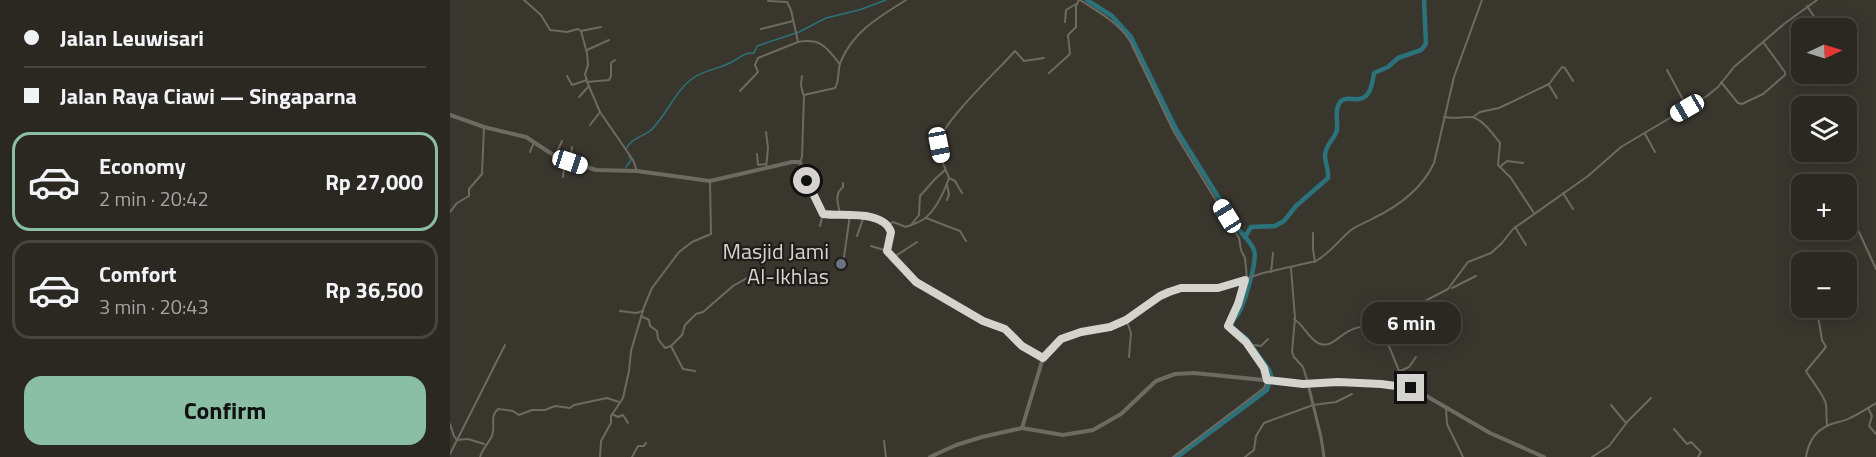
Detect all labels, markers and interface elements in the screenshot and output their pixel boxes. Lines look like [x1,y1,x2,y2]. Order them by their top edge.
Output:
north arrow [1791,18,1857,84]
map controls [1791,18,1857,318]
text: Jalan Leuwisari [60,21,204,55]
text: Jalan Raya Ciawi — Singaparna [60,79,357,113]
car [1667,91,1707,125]
button: layers [1791,96,1857,162]
car [927,126,951,164]
car [550,148,590,176]
text: Economy [99,149,186,183]
icon: car [27,155,81,209]
text: Rp 27,000 [325,165,423,199]
route start [793,167,820,194]
button: + [1791,174,1857,240]
text: 2 min · 20:42 [99,183,209,214]
car [1210,196,1244,236]
place label: Masjid Jami Al-Ikhlas [723,234,829,293]
button: − [1791,252,1857,318]
text: Comfort [99,257,177,291]
marker: Masjid Jami Al-Ikhlas [834,257,848,271]
icon: car [27,263,81,317]
text: Rp 36,500 [325,273,423,307]
text: 3 min · 20:43 [99,291,209,322]
callout: 6 min [1362,301,1460,343]
text: 6 min [1387,307,1436,338]
route end [1397,374,1424,401]
button: Confirm [24,376,426,445]

